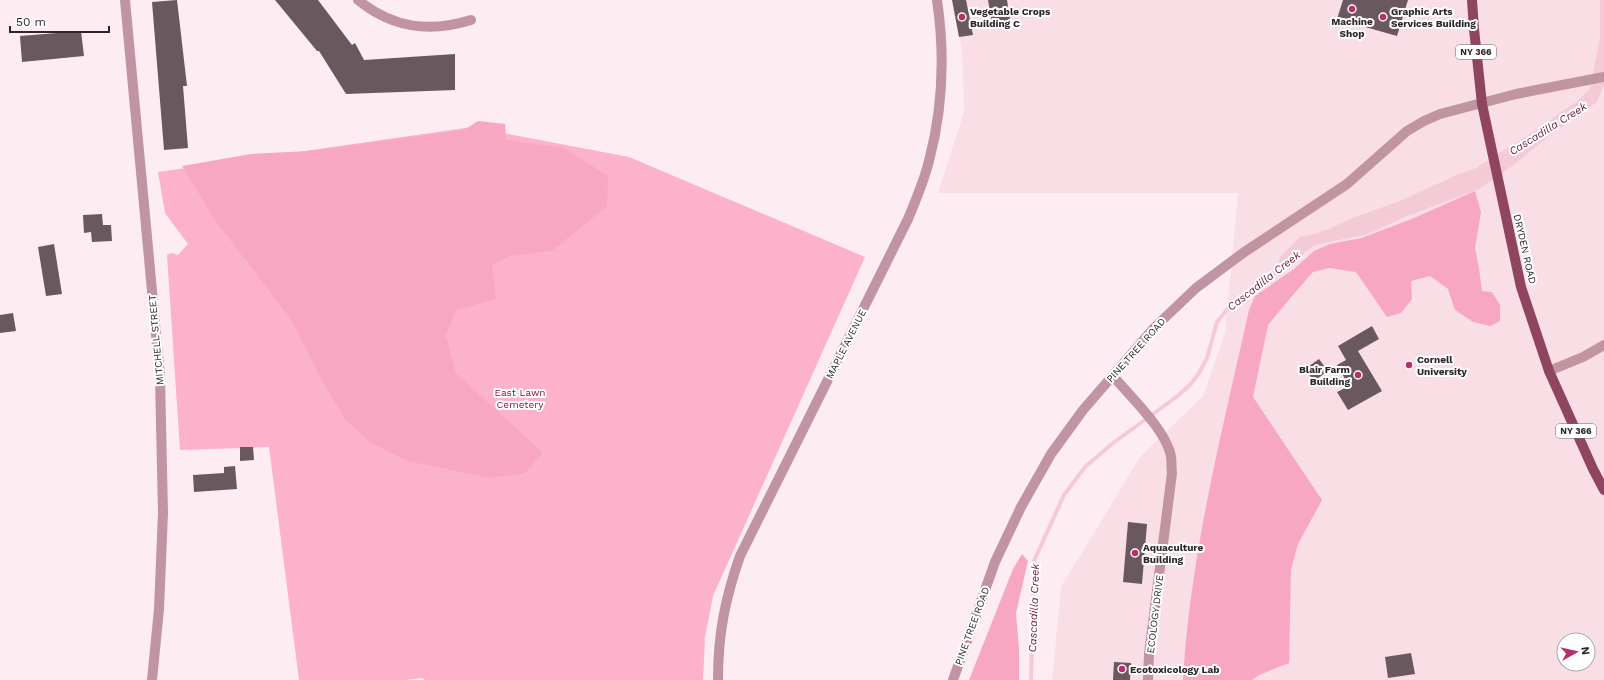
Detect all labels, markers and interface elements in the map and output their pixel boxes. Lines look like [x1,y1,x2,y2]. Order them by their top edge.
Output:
marker: Machine Shop [1347,4,1357,14]
place label: Vegetable Crops Building C [970,6,1051,29]
place label: Graphic Arts Services Building [1391,6,1476,29]
scale bar [10,8,109,34]
marker: Vegetable Crops Building C [957,12,967,22]
marker: Graphic Arts Services Building [1378,12,1388,22]
text: 50 m [16,15,46,29]
place label: Machine Shop [1331,16,1373,39]
road number: NY 366 [1456,45,1496,59]
water label: Cascadilla Creek [1507,99,1590,158]
street label: DRYDEN ROAD [1512,213,1538,285]
water label: Cascadilla Creek [1225,248,1304,314]
street label: MITCHELL STREET [147,294,165,386]
street label: MAPLE AVENUE [824,308,868,380]
street label: PINE TREE ROAD [1104,316,1168,384]
place label: Cornell University [1417,354,1467,377]
marker: Cornell University [1404,360,1414,370]
place label: Blair Farm Building [1299,364,1350,387]
marker: Blair Farm Building [1353,370,1363,380]
park label: East Lawn Cemetery [495,387,546,410]
road number: NY 366 [1556,424,1596,438]
place label: Aquaculture Building [1143,542,1204,565]
marker: Aquaculture Building [1130,548,1140,558]
water label: Cascadilla Creek [1026,562,1042,653]
street label: ECOLOGY DRIVE [1145,574,1165,654]
street label: PINE TREE ROAD [953,585,991,667]
north arrow [1556,632,1596,672]
text: N [1578,646,1592,656]
marker: Ecotoxicology Lab [1117,664,1127,674]
place label: Ecotoxicology Lab [1130,664,1220,675]

